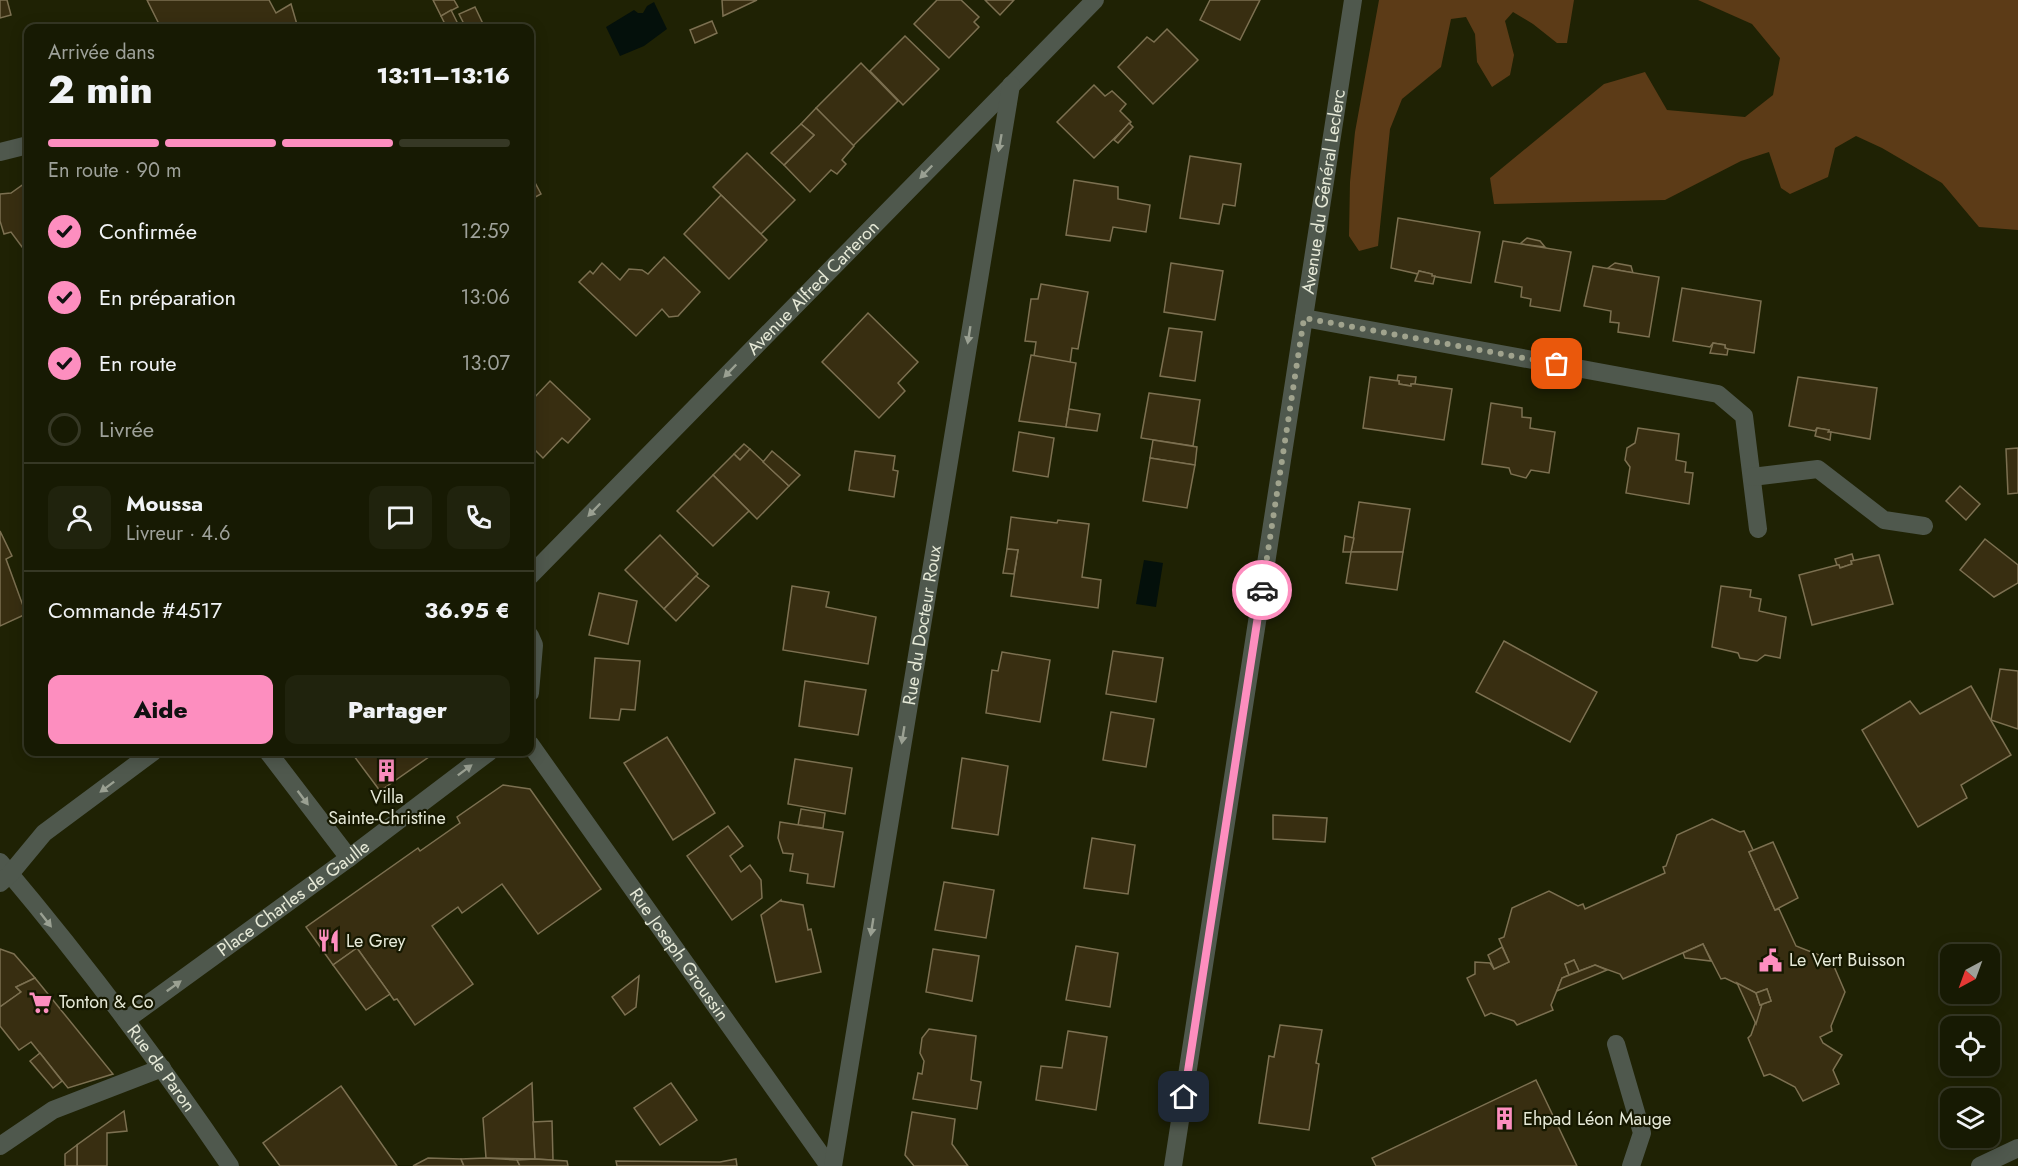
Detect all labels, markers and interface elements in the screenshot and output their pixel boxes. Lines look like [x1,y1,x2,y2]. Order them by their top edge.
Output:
text: Arrivée dans [48,38,155,67]
text: 13:11–13:16 [376,59,510,91]
text: 2 min [48,61,153,118]
street label: Avenue du Général Leclerc [1295,87,1352,296]
one-way arrow [996,133,1005,152]
text: En route · 90 m [48,156,182,185]
one-way arrow [919,164,933,179]
street label: Avenue Alfred Carteron [741,214,885,361]
icon: check [48,215,81,248]
text: Confirmée [99,215,197,247]
text: 12:59 [461,217,510,246]
icon: check [48,281,81,314]
text: En préparation [99,281,236,313]
text: 13:06 [461,283,510,312]
one-way arrow [964,326,973,345]
pin [1531,338,1582,389]
icon: check [48,347,81,380]
text: En route [99,347,177,379]
icon: bag [1540,347,1573,380]
text: 13:07 [462,349,510,378]
one-way arrow [723,364,738,378]
text: Livrée [99,413,154,445]
button: person [48,486,111,549]
button: chat [369,486,432,549]
button: phone [447,486,510,549]
text: Moussa [126,487,203,519]
one-way arrow [587,503,601,517]
text: Livreur · 4.6 [126,519,230,548]
street label: Rue du Docteur Roux [896,543,948,707]
courier [1232,560,1292,620]
icon: car [1246,574,1279,607]
text: Commande #4517 [48,594,222,626]
text: 36.95 € [425,594,510,626]
button: Aide [48,675,273,744]
button: Partager [285,675,510,744]
one-way arrow [899,726,908,745]
building icon: Villa Sainte-Christine [374,758,400,784]
one-way arrow [458,765,473,777]
one-way arrow [99,780,114,792]
place label: Villa Sainte-Christine [328,784,446,831]
one-way arrow [297,790,310,806]
street label: Place Charles de Gaulle [212,834,375,963]
street label: Rue Joseph Groussin [623,883,735,1026]
one-way arrow [40,912,52,927]
one-way arrow [867,918,876,937]
restaurant icon: Le Grey [315,928,341,954]
place label: Le Grey [346,928,406,954]
north arrow [1940,944,2000,1004]
map controls [1940,944,2000,1148]
public building icon: Le Vert Buisson [1758,947,1784,973]
place label: Le Vert Buisson [1789,947,1905,973]
one-way arrow [165,980,181,992]
supermarket icon: Tonton & Co [28,989,54,1015]
place label: Tonton & Co [59,989,154,1015]
button: locate [1940,1016,2000,1076]
street label: Rue de Paron [121,1019,202,1117]
pin [1158,1071,1209,1122]
icon: home [1167,1080,1200,1113]
button: layers [1940,1088,2000,1148]
building icon: Ehpad Léon Mauge [1492,1106,1518,1132]
place label: Ehpad Léon Mauge [1523,1106,1671,1132]

